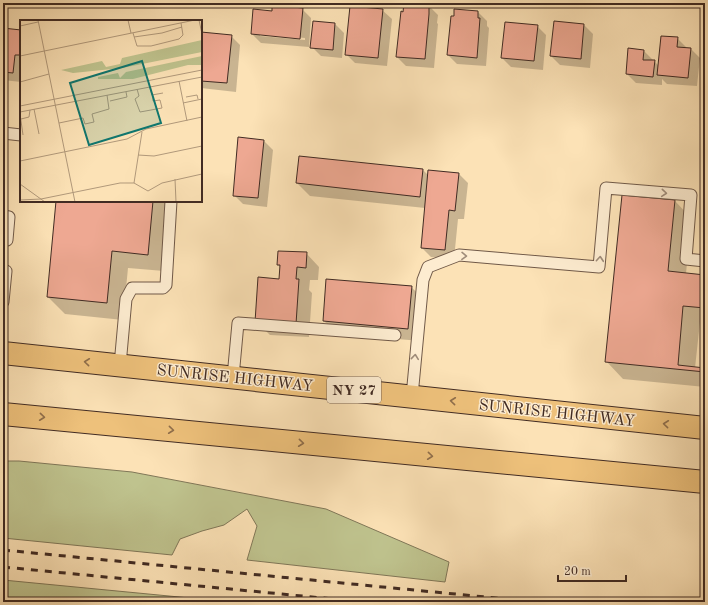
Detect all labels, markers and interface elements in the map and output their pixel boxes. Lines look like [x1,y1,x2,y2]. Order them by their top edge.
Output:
inset map [20,20,202,202]
one-way arrow [661,189,667,198]
one-way arrow [461,251,467,260]
one-way arrow [595,256,604,262]
one-way arrow [411,354,420,360]
one-way arrow [84,358,91,367]
street label: SUNRISE HIGHWAY [156,363,314,395]
road number: NY 27 [327,377,381,403]
one-way arrow [450,396,456,405]
street label: SUNRISE HIGHWAY [478,398,636,430]
one-way arrow [39,413,45,422]
one-way arrow [663,419,669,428]
one-way arrow [168,425,174,434]
one-way arrow [298,438,304,447]
one-way arrow [427,451,433,460]
scale bar [558,557,626,583]
text: 20 m [564,566,591,578]

